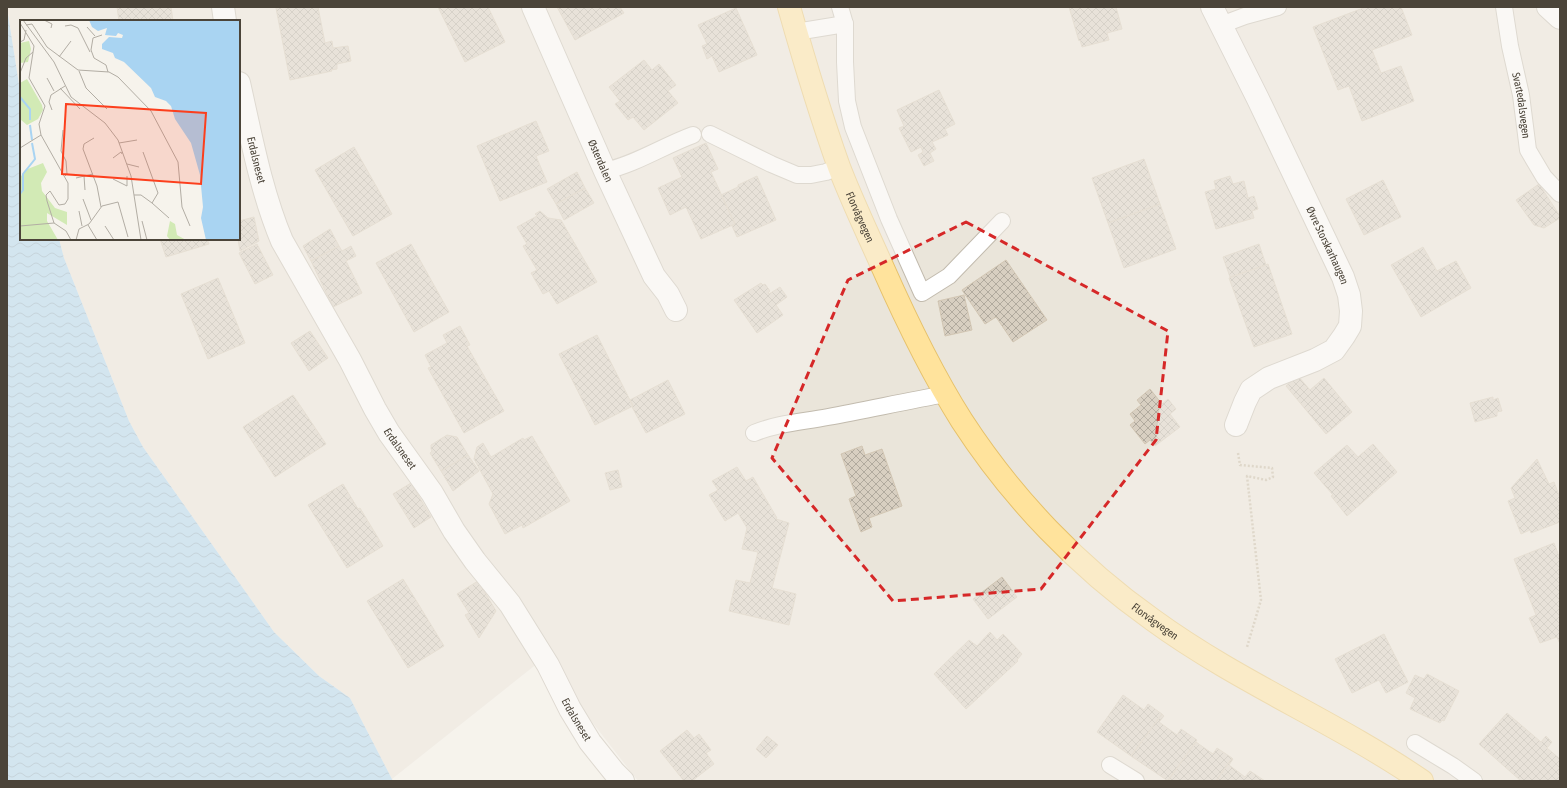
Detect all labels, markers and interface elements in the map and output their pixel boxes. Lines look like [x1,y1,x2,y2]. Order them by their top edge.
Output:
inset map [20,20,240,240]
street label: Svartedalsvegen [1510,71,1532,139]
street label: Erdalsneset [245,136,268,185]
street label: Østerdalen [586,138,615,184]
street label: Florvågvegen [844,190,877,244]
street label: Øvre Storskarhaugen [1304,205,1351,286]
street label: Erdalsneset [382,426,419,471]
street label: Florvågvegen [1129,601,1181,642]
street label: Erdalsneset [560,696,594,743]

